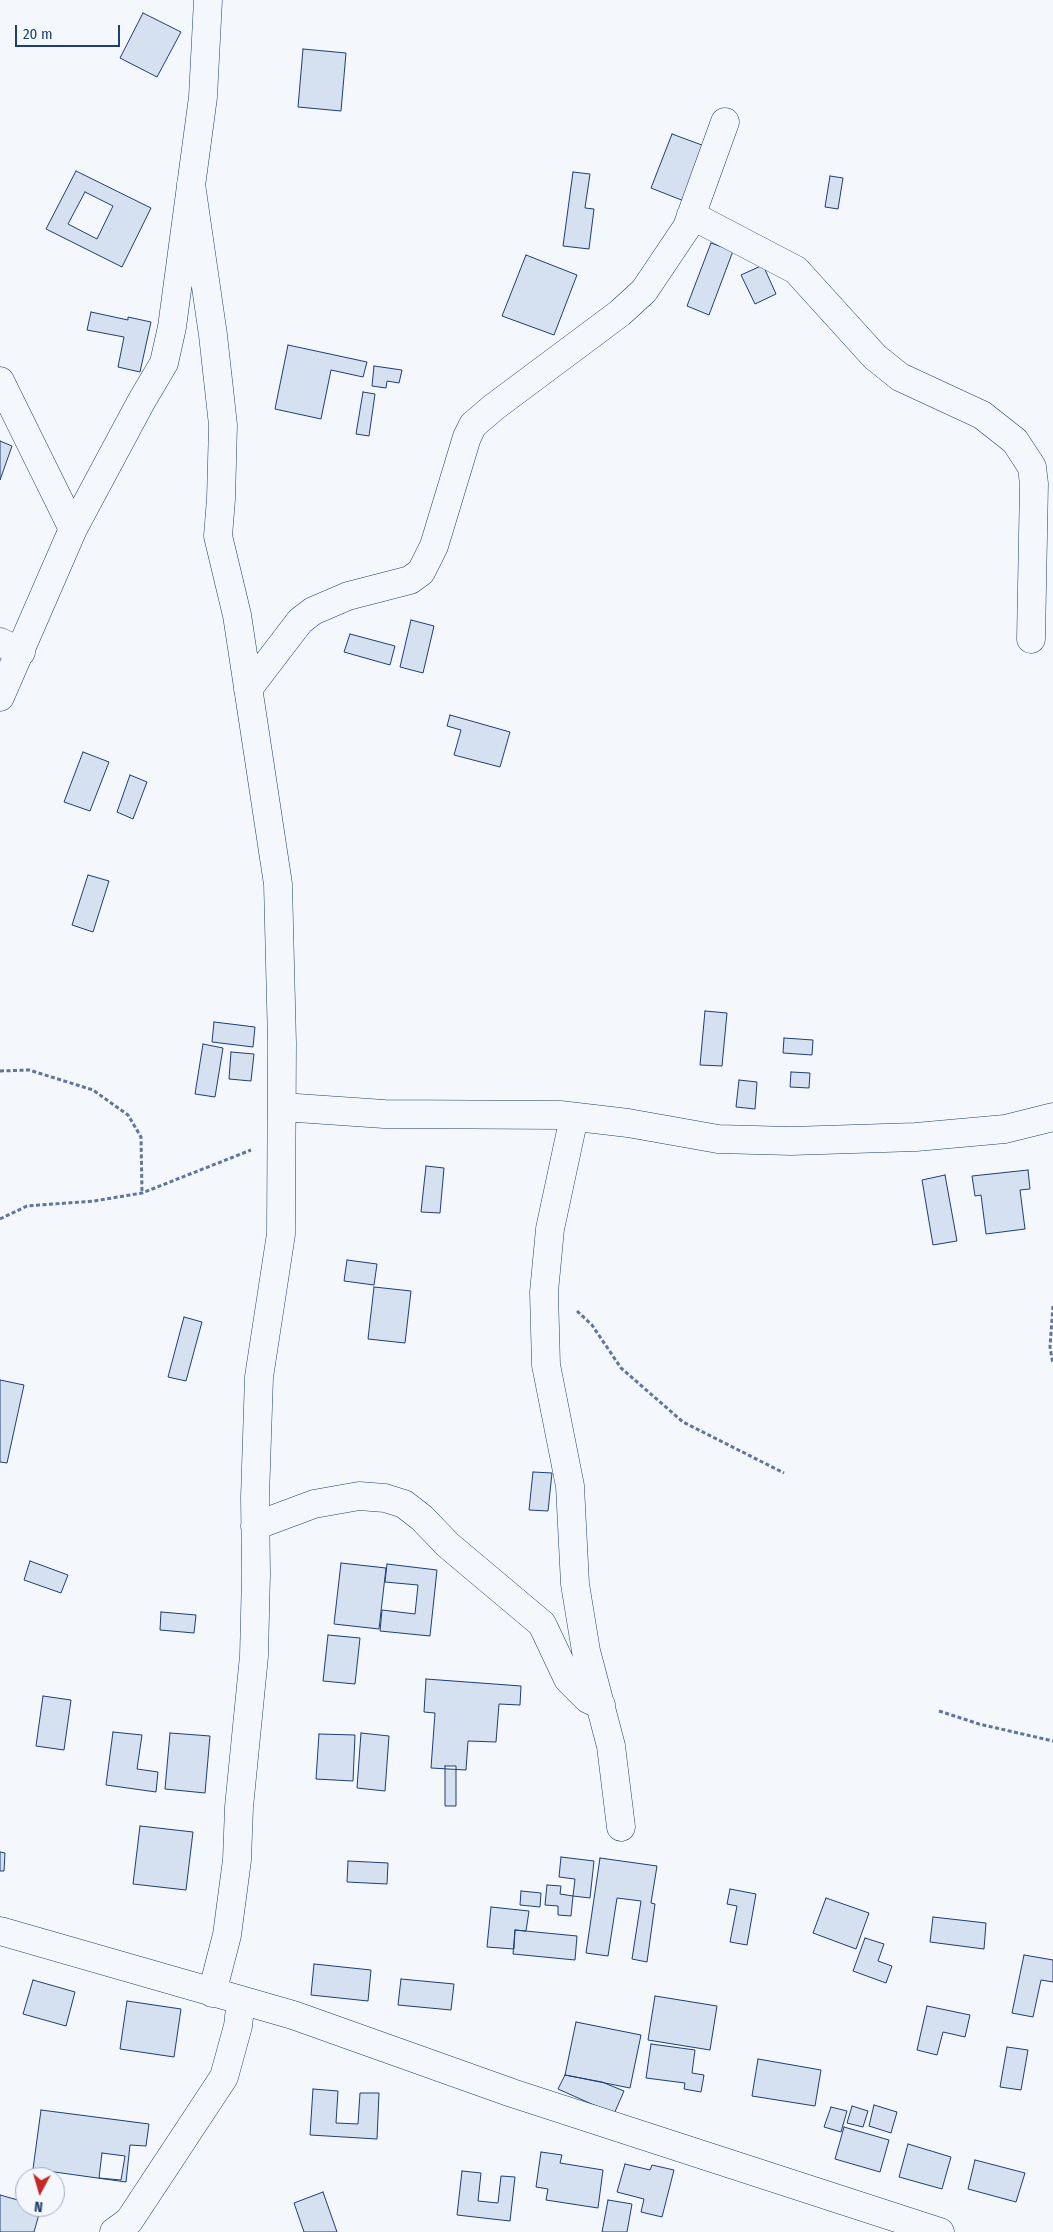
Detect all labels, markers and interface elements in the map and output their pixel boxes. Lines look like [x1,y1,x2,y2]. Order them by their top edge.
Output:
scale bar [18,15,122,47]
text: 20 m [23,25,53,43]
north arrow [15,2167,65,2217]
text: N [33,2198,44,2215]

